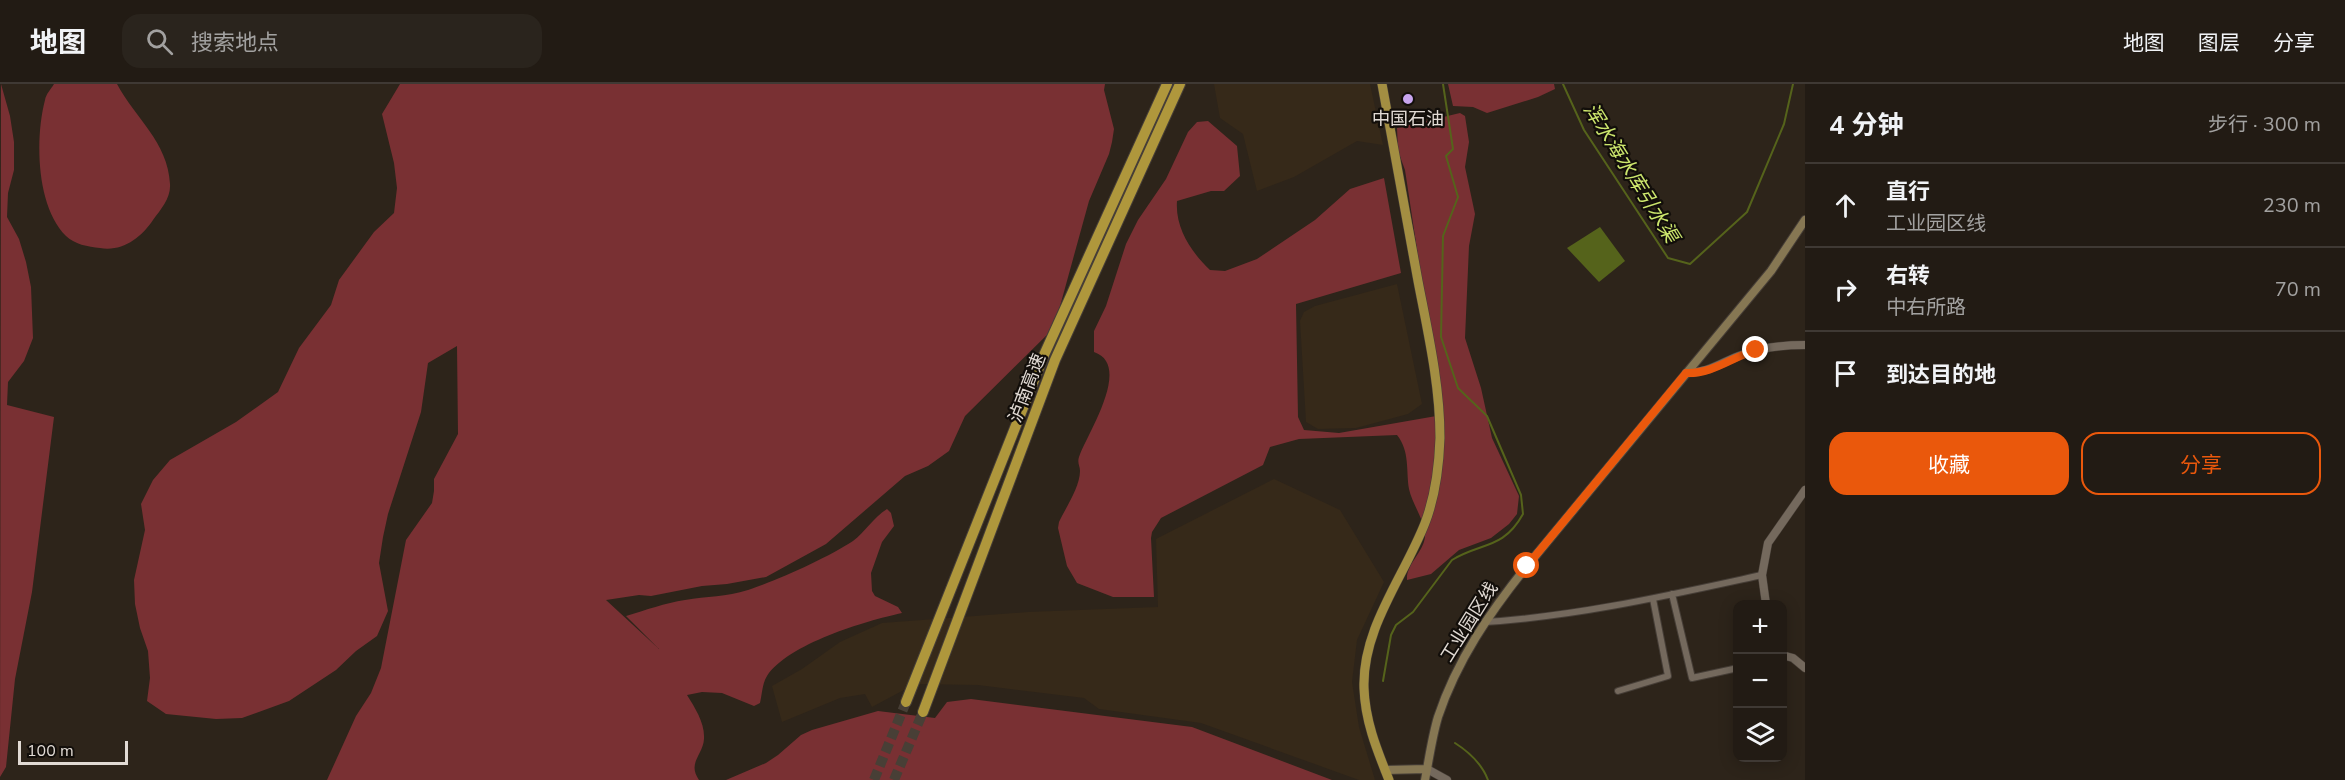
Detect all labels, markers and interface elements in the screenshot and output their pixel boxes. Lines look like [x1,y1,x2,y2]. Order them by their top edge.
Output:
search box [122,14,542,68]
text: 地图 [30,24,86,62]
icon: search [143,25,176,58]
text: 搜索地点 [191,28,279,58]
text: 地图 [2123,29,2165,57]
text: 图层 [2198,29,2240,57]
text: 分享 [2273,29,2315,57]
marker: 中国石油 [1401,92,1415,106]
water label: 浑水海水库引水渠 [1577,98,1686,251]
place label: 中国石油 [1372,107,1444,131]
text: 4 分钟 [1829,108,1904,143]
text: 步行 · 300 m [2208,111,2321,138]
text: 直行 [1886,177,1930,207]
icon: ahead [1829,189,1862,222]
text: 230 m [2263,192,2321,219]
text: 工业园区线 [1886,210,1986,237]
text: 右转 [1886,261,1930,291]
icon: right [1829,273,1862,306]
text: 70 m [2275,276,2321,303]
text: 中右所路 [1886,294,1966,321]
route end [1742,336,1768,362]
street label: 泸南高速 [1003,350,1051,426]
icon: arrive [1829,357,1862,390]
text: 到达目的地 [1886,360,1996,390]
button: 收藏 [1829,432,2069,495]
button: 分享 [2081,432,2321,495]
route start [1513,552,1539,578]
street label: 工业园区线 [1435,577,1503,667]
map controls [1733,600,1787,762]
button: + [1733,600,1787,654]
button: − [1733,654,1787,708]
button: layers [1733,708,1787,762]
scale bar [18,738,128,766]
text: 100 m [27,740,74,762]

